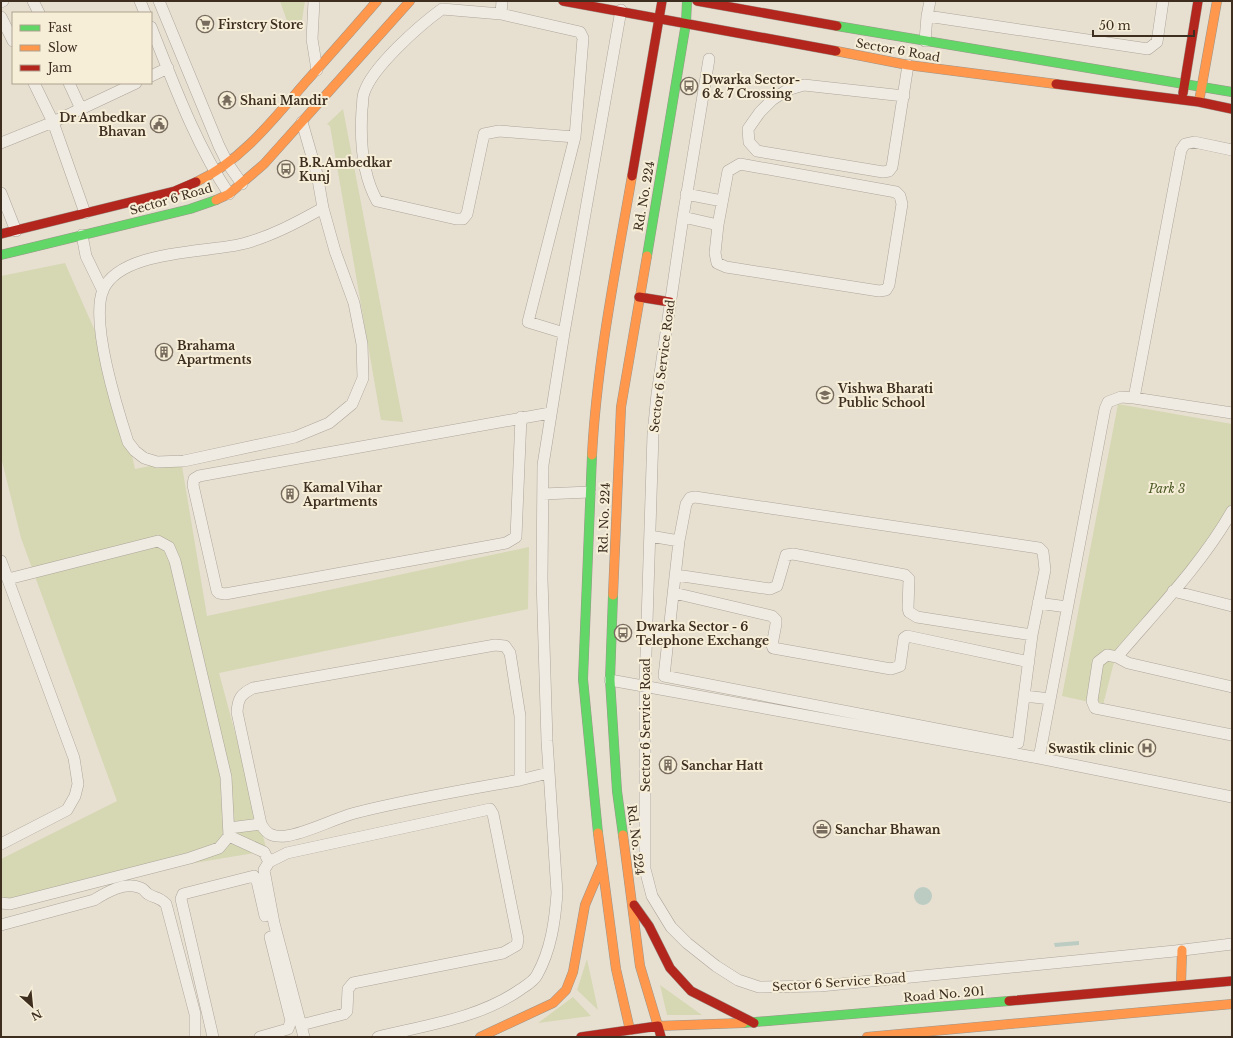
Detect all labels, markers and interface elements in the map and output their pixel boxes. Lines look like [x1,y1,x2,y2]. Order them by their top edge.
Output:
legend [12,12,152,84]
scale bar [1093,12,1194,38]
supermarket icon: Firstcry Store [195,14,215,34]
place label: Firstcry Store [218,17,303,32]
text: 50 m [1099,18,1131,33]
text: Fast [48,20,73,35]
street label: Sector 6 Road [855,35,941,65]
text: Slow [48,40,78,55]
text: Jam [46,60,72,75]
place label: Dwarka Sector- 6 & 7 Crossing [702,72,800,101]
bus stop icon: Dwarka Sector- 6 & 7 Crossing [679,76,699,96]
temple icon: Shani Mandir [217,90,237,110]
place label: Shani Mandir [240,93,328,108]
place label: Dr Ambedkar Bhavan [59,110,146,139]
public building icon: Dr Ambedkar Bhavan [149,114,169,134]
place label: B.R.Ambedkar Kunj [299,155,392,184]
bus stop icon: B.R.Ambedkar Kunj [276,159,296,179]
street label: Rd. No. 224 [630,160,658,232]
street label: Sector 6 Road [128,180,214,218]
street label: Sector 6 Service Road [646,299,678,433]
place label: Brahama Apartments [176,338,252,367]
building icon: Brahama Apartments [154,342,174,362]
place label: Vishwa Bharati Public School [837,381,934,410]
school or university icon: Vishwa Bharati Public School [815,385,835,405]
place label: Kamal Vihar Apartments [302,480,382,509]
park label: Park 3 [1148,481,1185,496]
street label: Rd. No. 224 [595,482,613,554]
building icon: Kamal Vihar Apartments [280,484,300,504]
place label: Dwarka Sector - 6 Telephone Exchange [636,619,769,648]
bus stop icon: Dwarka Sector - 6 Telephone Exchange [613,623,633,643]
street label: Sector 6 Service Road [638,658,653,792]
hospital icon: Swastik clinic [1137,738,1157,758]
place label: Swastik clinic [1048,741,1134,756]
building icon: Sanchar Hatt [658,755,678,775]
place label: Sanchar Hatt [681,758,764,773]
street label: Rd. No. 224 [624,804,648,876]
office icon: Sanchar Bhawan [812,819,832,839]
place label: Sanchar Bhawan [835,822,941,837]
street label: Sector 6 Service Road [772,970,906,994]
street label: Road No. 201 [903,983,985,1005]
north arrow [12,986,52,1026]
text: N [28,1006,44,1024]

